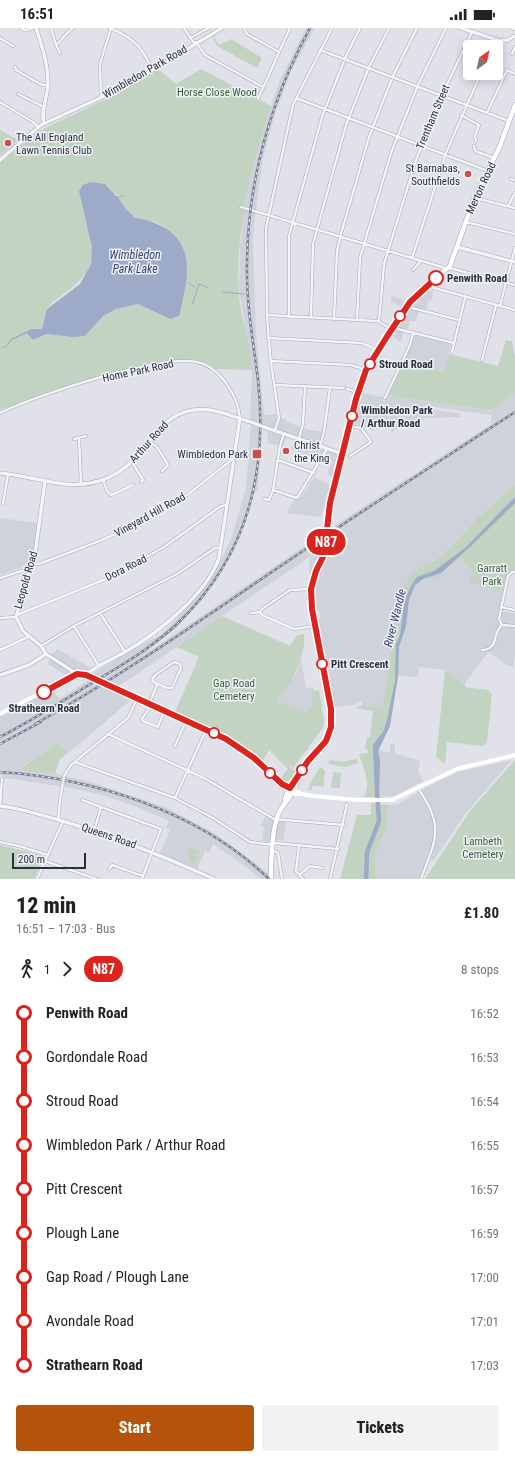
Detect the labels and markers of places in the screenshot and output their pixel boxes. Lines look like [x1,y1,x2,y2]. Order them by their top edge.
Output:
place label: The All England Lawn Tennis Club [16,131,92,157]
marker: The All England Lawn Tennis Club [3,138,13,148]
place label: St Barnabas, Southfields [405,162,460,188]
marker: St Barnabas, Southfields [463,169,473,179]
marker: Penwith Road [428,270,444,286]
place label: Penwith Road [447,272,507,285]
unlabelled marker [394,310,406,322]
marker: Stroud Road [364,358,376,370]
place label: Stroud Road [379,358,433,371]
place label: Wimbledon Park / Arthur Road [361,404,434,430]
marker: Wimbledon Park / Arthur Road [346,410,358,422]
place label: Christ the King [294,439,330,465]
marker: Christ the King [281,446,291,456]
place label: Wimbledon Park [177,448,248,461]
marker: Wimbledon Park [251,448,263,460]
marker: Pitt Crescent [316,658,328,670]
place label: Pitt Crescent [331,658,389,671]
marker: Strathearn Road [36,684,52,700]
place label: Strathearn Road [9,702,80,715]
unlabelled marker [208,727,220,739]
unlabelled marker [296,764,308,776]
unlabelled marker [264,767,276,779]

